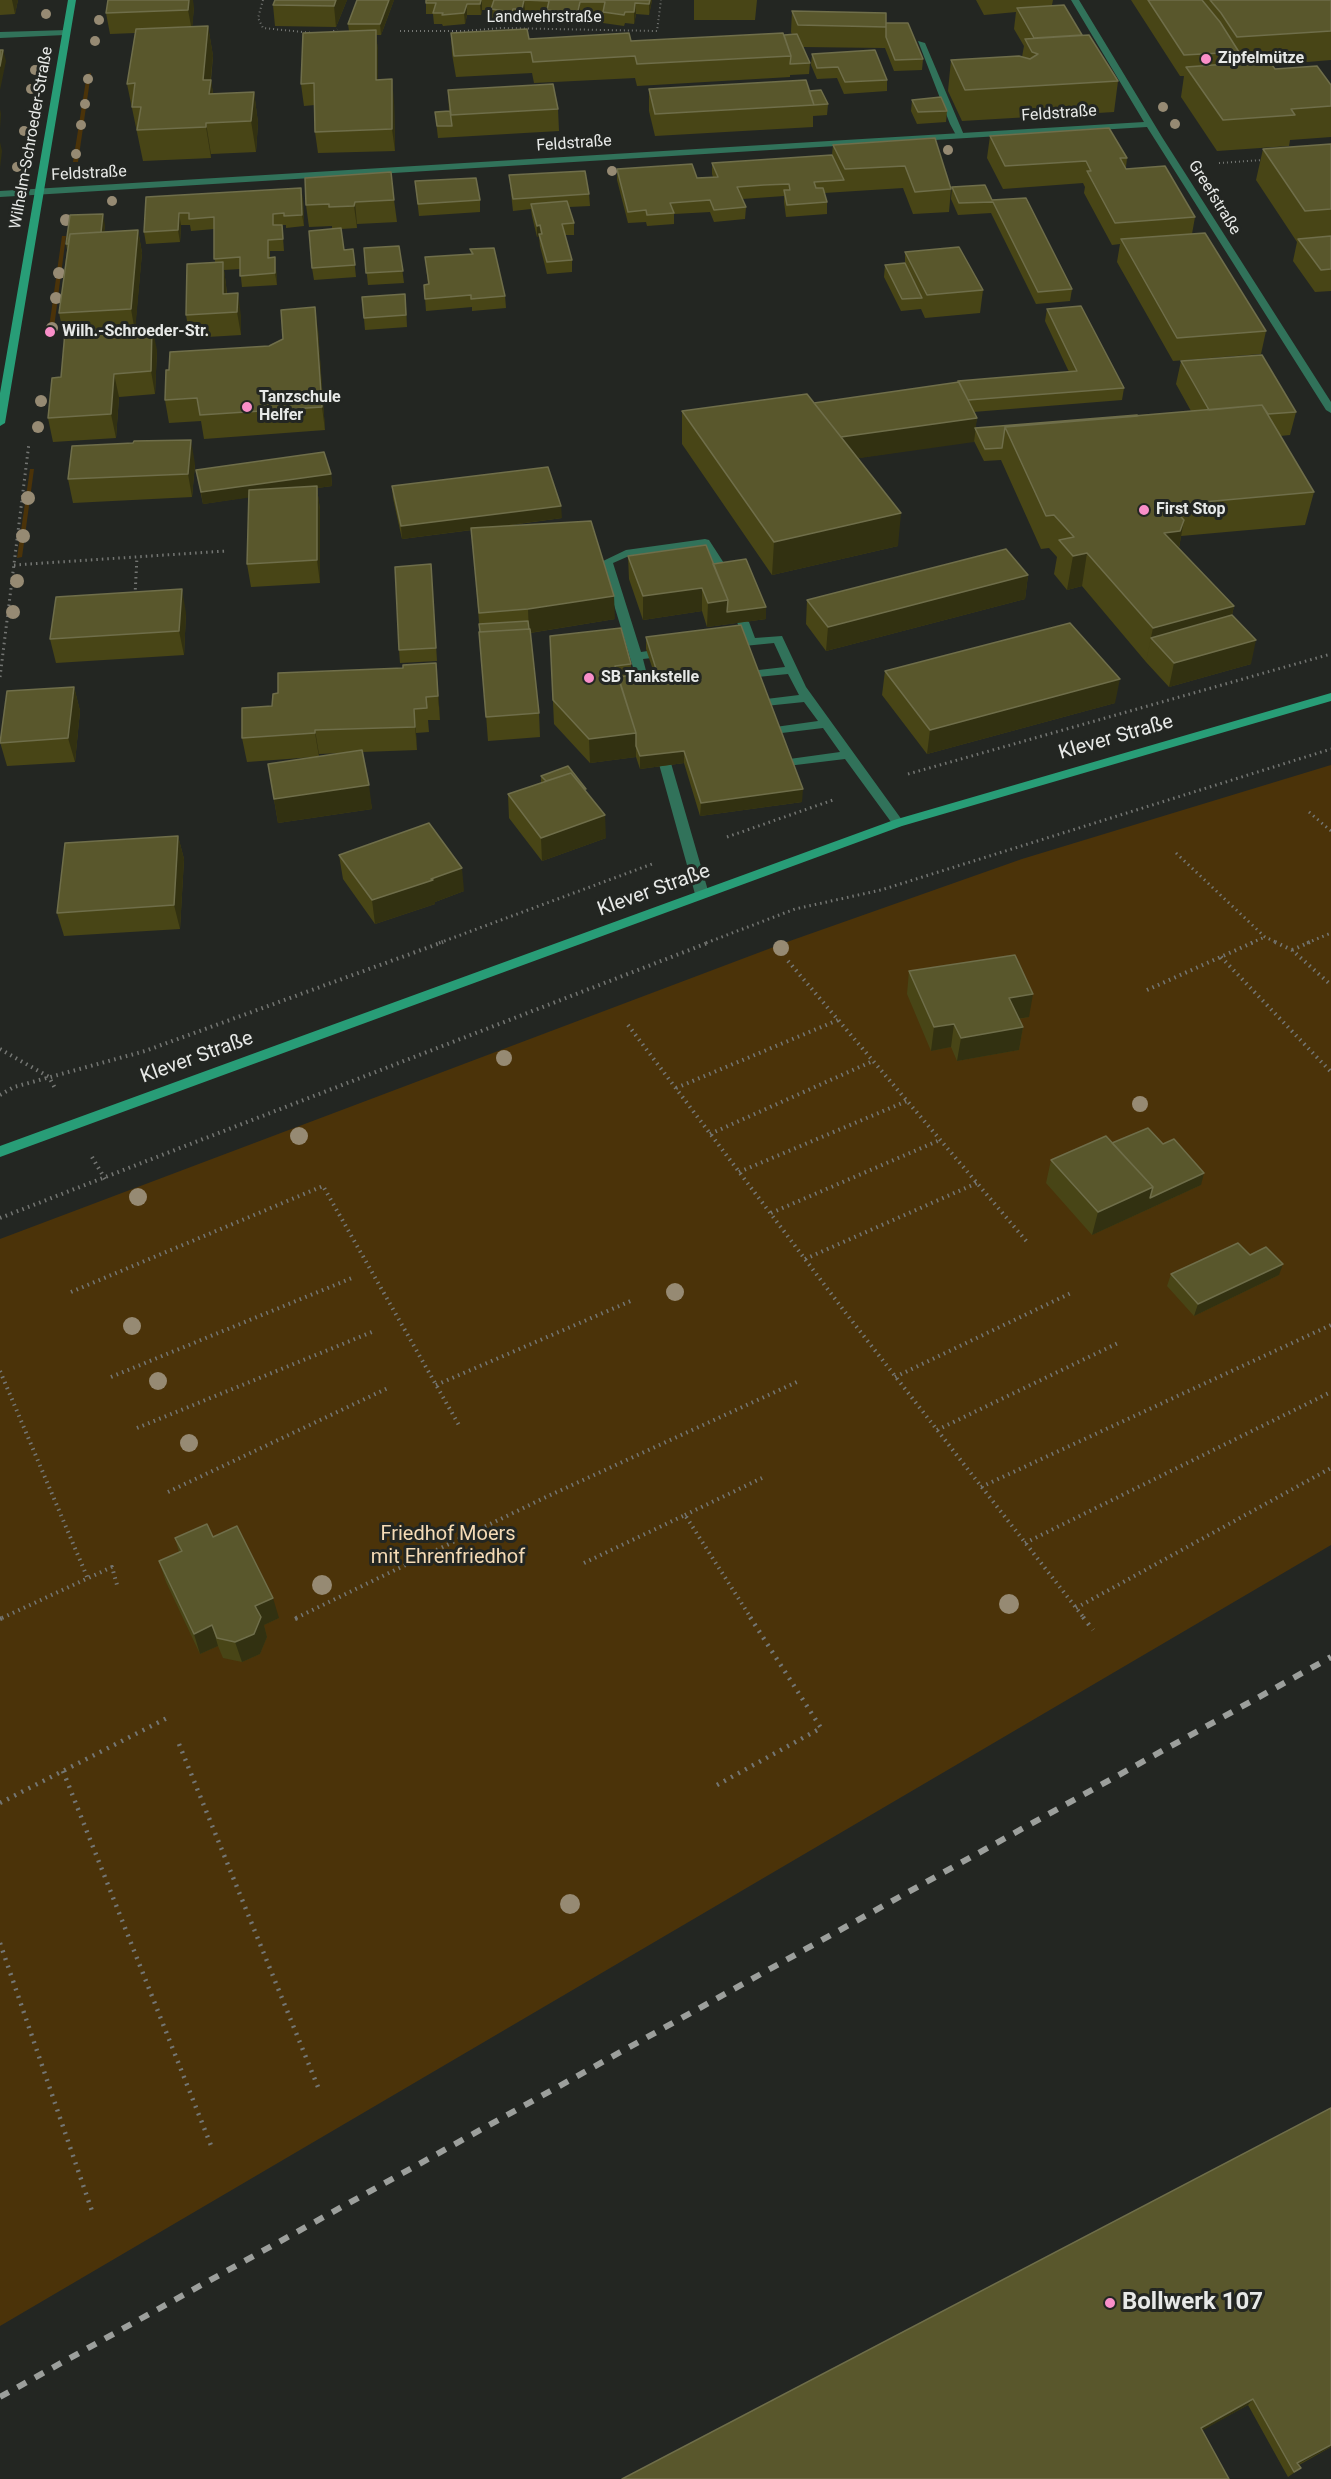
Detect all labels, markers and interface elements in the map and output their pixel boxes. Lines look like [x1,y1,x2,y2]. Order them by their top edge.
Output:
street label: Landwehrstraße [486,8,602,28]
street label: Wilhelm-Schroeder-Straße [6,45,58,231]
place label: Zipfelmütze [1218,49,1304,69]
marker: Zipfelmütze [1199,52,1213,66]
street label: Feldstraße [1021,102,1097,126]
street label: Feldstraße [536,132,612,156]
street label: Greefstraße [1184,157,1244,239]
street label: Feldstraße [51,162,127,186]
place label: Wilh.-Schroeder-Str. [62,322,209,342]
marker: Wilh.-Schroeder-Str. [43,325,57,339]
place label: Tanzschule Helfer [259,388,341,426]
marker: Tanzschule Helfer [240,400,254,414]
place label: First Stop [1156,500,1226,520]
marker: First Stop [1137,503,1151,517]
place label: SB Tankstelle [601,668,699,688]
marker: SB Tankstelle [582,671,596,685]
street label: Klever Straße [1056,710,1176,766]
street label: Klever Straße [594,860,714,922]
street label: Klever Straße [137,1027,257,1089]
park label: Friedhof Moers mit Ehrenfriedhof [371,1523,525,1570]
place label: Bollwerk 107 [1122,2289,1263,2317]
marker: Bollwerk 107 [1103,2296,1117,2310]

